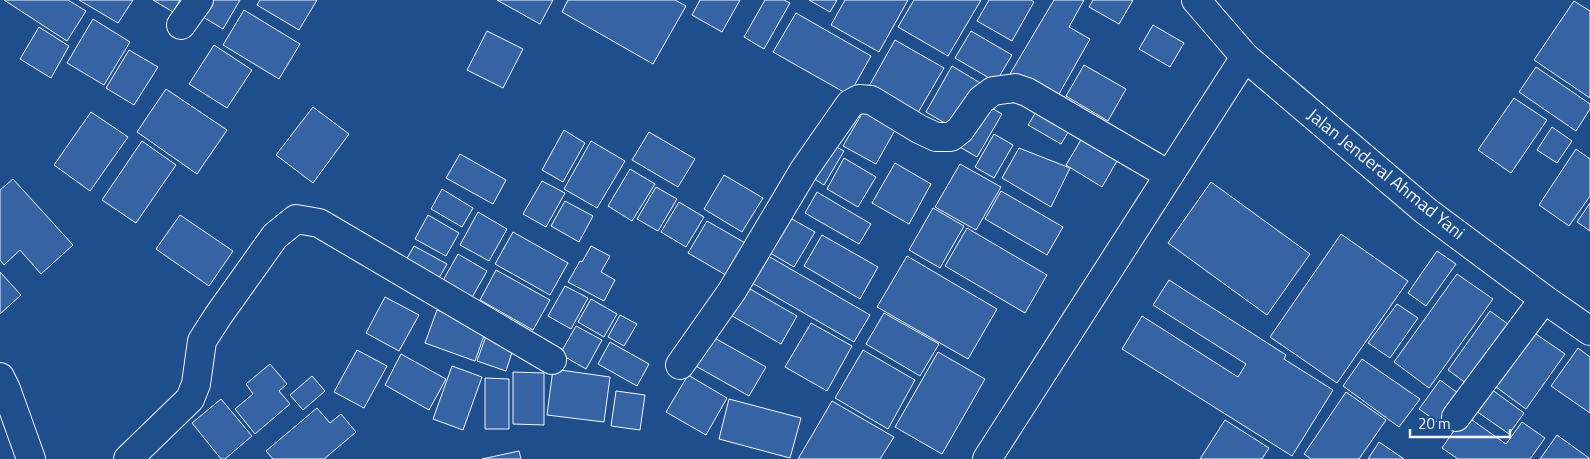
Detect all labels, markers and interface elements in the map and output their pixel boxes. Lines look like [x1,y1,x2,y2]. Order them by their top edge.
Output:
street label: Jalan Jenderal Ahmad Yani [1302,101,1471,246]
scale bar [1410,406,1510,438]
text: 20 m [1418,412,1451,435]

